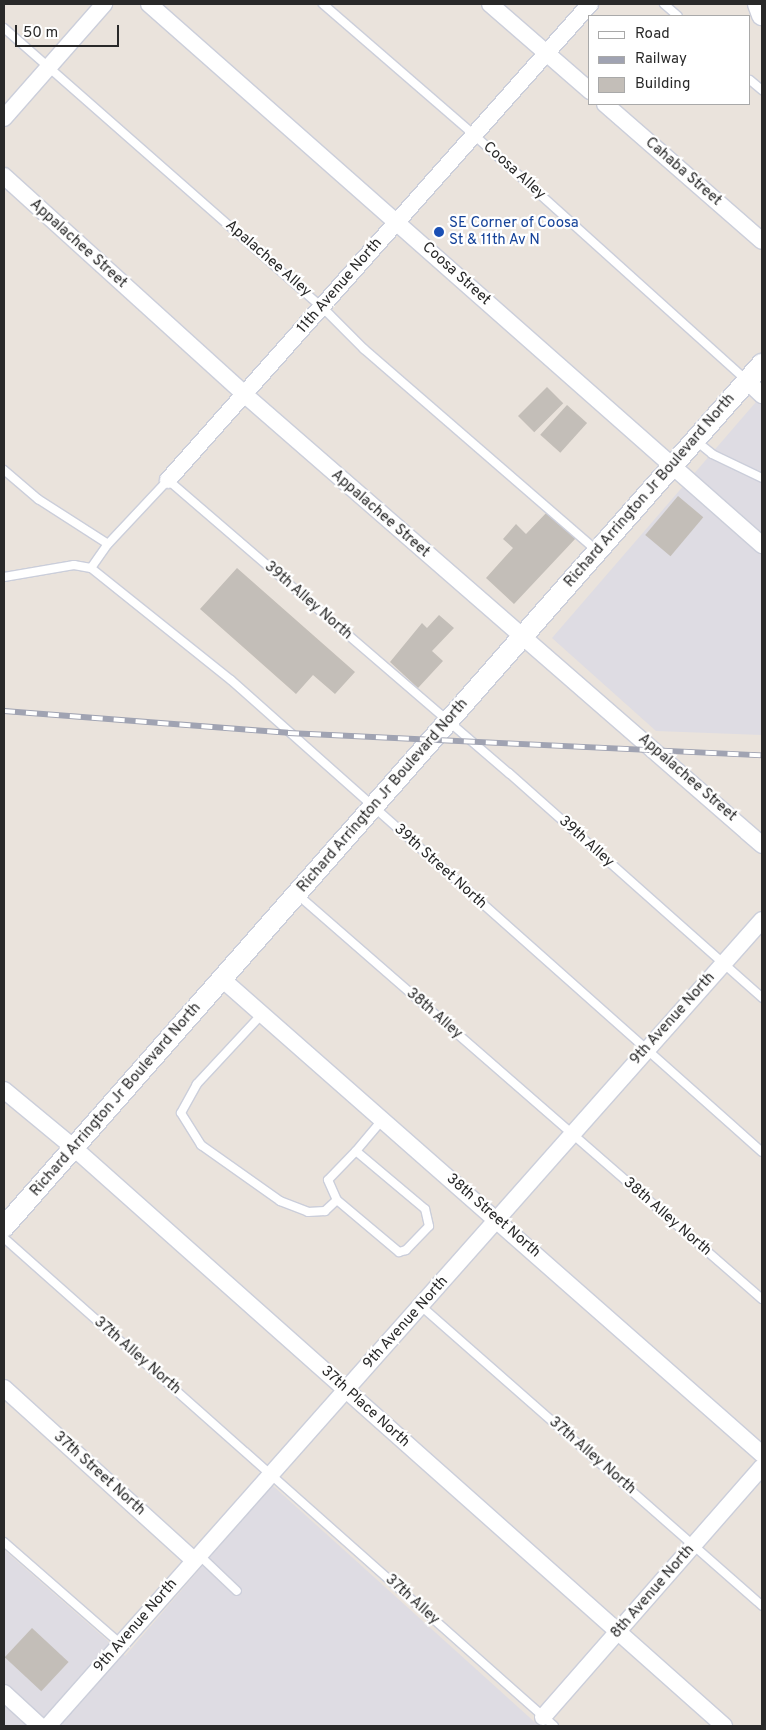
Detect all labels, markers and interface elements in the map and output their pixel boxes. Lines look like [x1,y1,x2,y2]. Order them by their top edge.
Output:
scale bar [18,15,121,47]
legend [588,15,751,105]
text: 50 m [23,24,58,43]
text: Road [635,25,670,44]
text: Railway [635,50,687,69]
text: Building [635,75,690,94]
street label: Cahaba Street [641,134,725,210]
street label: Coosa Alley [479,138,549,204]
street label: Appalachee Street [26,196,130,292]
place label: SE Corner of Coosa St & 11th Av N [449,214,579,249]
street label: Apalachee Alley [221,217,315,301]
marker: SE Corner of Coosa St & 11th Av N [433,226,445,238]
street label: 11th Avenue North [294,234,386,338]
street label: Coosa Street [418,238,494,310]
street label: Richard Arrington Jr Boulevard North [561,390,739,592]
street label: Appalachee Street [327,466,433,562]
street label: 39th Alley North [260,558,356,644]
street label: Richard Arrington Jr Boulevard North [294,695,472,897]
street label: Appalachee Street [634,730,740,826]
street label: 39th Alley [554,812,618,872]
street label: 39th Street North [390,821,490,913]
street label: 9th Avenue North [627,969,719,1069]
street label: 38th Alley [402,985,466,1043]
street label: Richard Arrington Jr Boulevard North [27,999,205,1201]
street label: 38th Street North [442,1170,544,1262]
street label: 38th Alley North [619,1174,715,1260]
street label: 9th Avenue North [360,1273,452,1373]
street label: 37th Alley North [90,1313,184,1399]
street label: 37th Place North [317,1362,413,1452]
street label: 37th Alley North [545,1413,639,1499]
street label: 37th Street North [49,1428,149,1520]
street label: 8th Avenue North [607,1541,699,1643]
street label: 37th Alley [381,1571,443,1629]
street label: 9th Avenue North [90,1575,182,1677]

